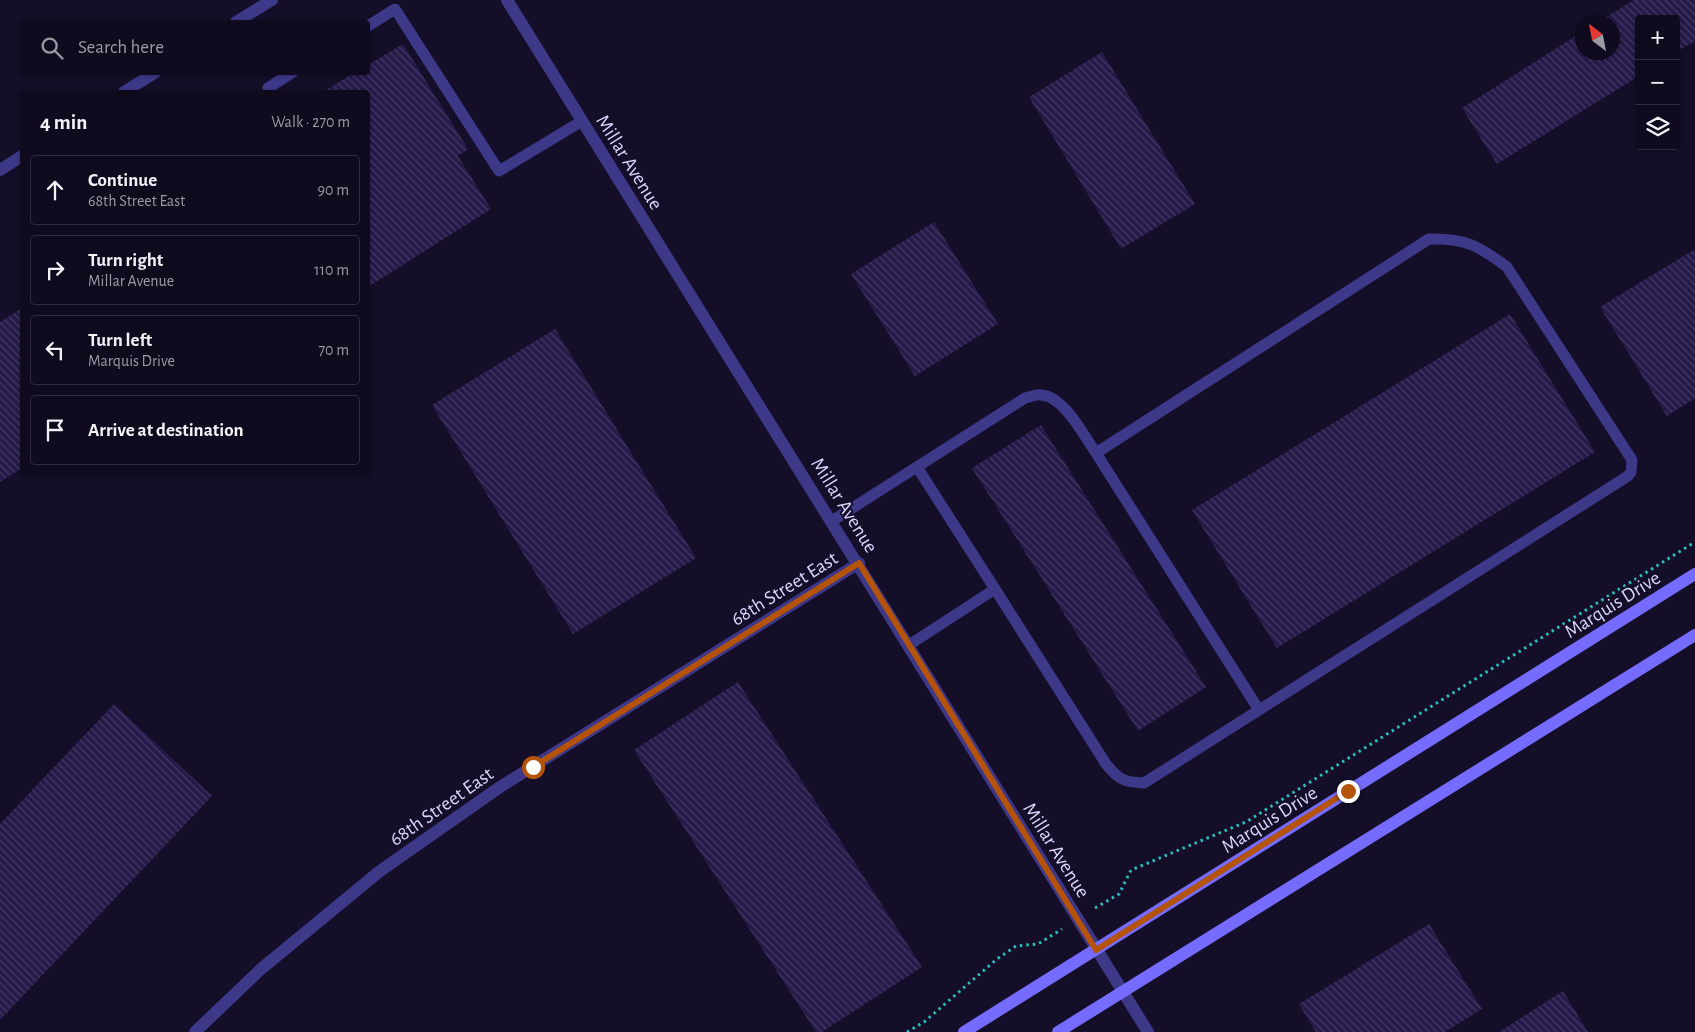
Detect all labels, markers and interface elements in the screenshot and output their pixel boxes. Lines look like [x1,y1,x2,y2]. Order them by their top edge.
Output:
north arrow [1575,15,1620,60]
map controls [1635,15,1680,150]
button: + [1635,15,1680,60]
search box [20,20,370,75]
icon: search [38,34,66,62]
text: Search here [78,38,164,57]
button: − [1635,60,1680,105]
button: layers [1635,105,1680,150]
text: 4 min [40,112,87,133]
street label: Millar Avenue [592,112,666,213]
text: Walk · 270 m [271,114,350,130]
text: Continue [88,171,157,190]
icon: ahead [41,176,69,204]
text: 90 m [318,182,349,198]
text: 68th Street East [88,193,185,209]
text: Turn right [88,251,163,270]
icon: right [41,256,69,284]
text: 110 m [314,262,349,278]
text: Millar Avenue [88,273,174,289]
text: Turn left [88,331,152,350]
icon: left [41,336,69,364]
text: 70 m [318,342,349,358]
text: Marquis Drive [88,353,175,369]
icon: arrive [41,416,69,444]
text: Arrive at destination [88,421,244,440]
street label: Millar Avenue [807,455,881,556]
street label: 68th Street East [728,548,842,630]
street label: Marquis Drive [1561,568,1664,642]
route start [522,756,545,779]
street label: 68th Street East [386,763,498,850]
route end [1337,780,1360,803]
street label: Marquis Drive [1218,783,1321,857]
street label: Millar Avenue [1019,800,1093,901]

